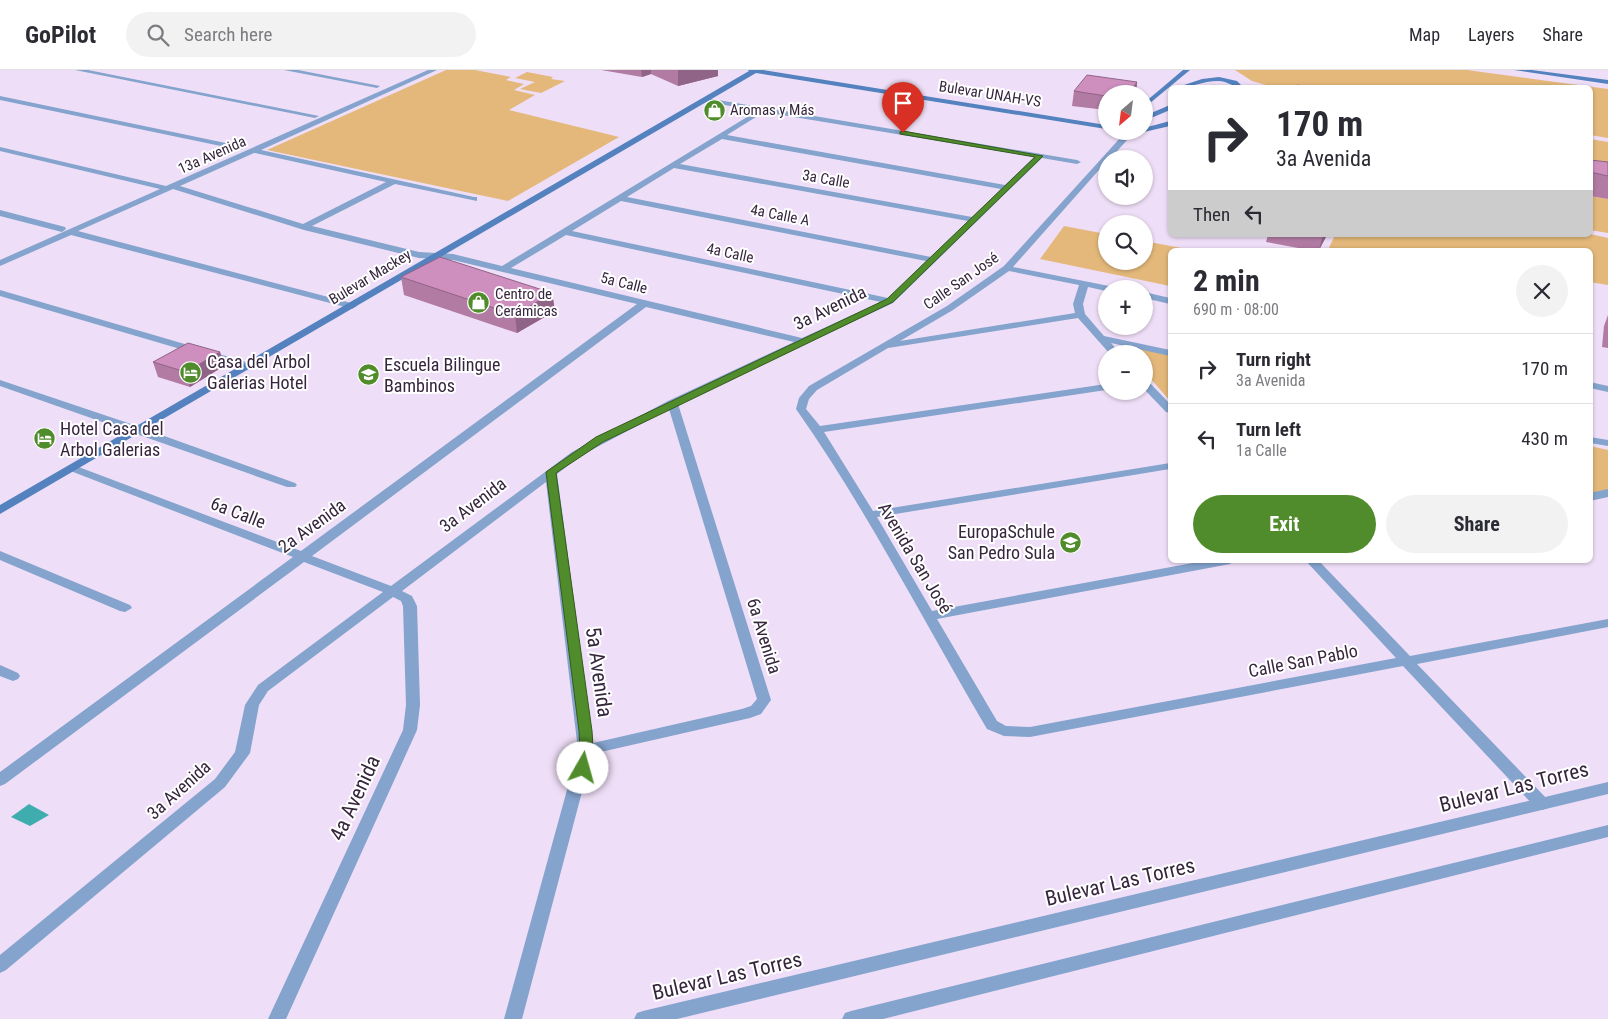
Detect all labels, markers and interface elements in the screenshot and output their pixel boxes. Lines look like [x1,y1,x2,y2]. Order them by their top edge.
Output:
search box [126,12,476,57]
text: GoPilot [25,21,96,49]
icon: search [144,21,172,49]
text: Search here [184,23,272,46]
text: Map [1409,24,1440,45]
text: Layers [1468,24,1515,45]
text: Share [1543,24,1583,45]
street label: Bulevar UNAH-VS [938,77,1043,111]
pin [882,82,924,133]
north arrow [1098,85,1152,140]
map controls [1098,85,1153,400]
icon: arrive [889,89,917,117]
shop icon: Aromas y Más [702,98,726,122]
place label: Aromas y Más [730,101,815,119]
text: 170 m [1276,104,1363,145]
icon: right [1193,105,1258,170]
street label: 13a Avenida [175,132,249,178]
text: 3a Avenida [1276,146,1371,171]
button: sound [1098,150,1153,205]
street label: 3a Calle [801,166,851,192]
street label: 4a Calle A [749,200,811,230]
icon: left [1240,200,1268,228]
text: Then [1193,203,1230,226]
button: search [1098,215,1153,270]
street label: 4a Calle [705,239,755,267]
street label: Bulevar Mackey [326,245,414,309]
street label: Calle San José [920,249,1002,313]
text: 2 min [1193,263,1260,298]
button: close [1516,265,1568,317]
street label: 5a Calle [599,269,649,297]
button: + [1098,280,1153,335]
street label: 3a Avenida [790,281,869,334]
place label: Centro de Cerámicas [495,285,558,320]
shop icon: Centro de Cerámicas [467,291,491,315]
text: 690 m · 08:00 [1193,300,1279,319]
button: − [1098,345,1153,400]
text: Turn right [1236,348,1311,371]
place label: Casa del Arbol Galerias Hotel [207,351,310,393]
place label: Escuela Bilingue Bambinos [384,354,500,396]
icon: right [1193,355,1221,383]
text: 170 m [1521,357,1568,380]
hotel icon: Casa del Arbol Galerias Hotel [179,360,203,384]
school or university icon: Escuela Bilingue Bambinos [356,363,380,387]
text: 3a Avenida [1236,371,1305,390]
place label: Hotel Casa del Arbol Galerias [60,418,164,460]
text: Turn left [1236,418,1301,441]
icon: left [1193,425,1221,453]
hotel icon: Hotel Casa del Arbol Galerias [32,427,56,451]
text: 430 m [1521,427,1568,450]
text: 1a Calle [1236,441,1287,460]
street label: 3a Avenida [435,473,510,536]
street label: 6a Calle [208,492,269,533]
street label: 2a Avenida [274,494,349,557]
button: Exit [1193,495,1376,553]
button: Share [1386,495,1568,553]
street label: Avenida San José [874,498,957,617]
place label: EuropaSchule San Pedro Sula [948,521,1055,563]
school or university icon: EuropaSchule San Pedro Sula [1059,530,1083,554]
street label: 6a Avenida [743,595,786,676]
street label: 5a Avenida [581,625,617,719]
street label: Calle San Pablo [1246,640,1359,681]
position arrow [556,741,608,793]
street label: 4a Avenida [325,752,385,844]
street label: 3a Avenida [143,756,215,824]
street label: Bulevar Las Torres [1437,757,1591,817]
street label: Bulevar Las Torres [1043,853,1197,911]
street label: Bulevar Las Torres [650,947,804,1005]

